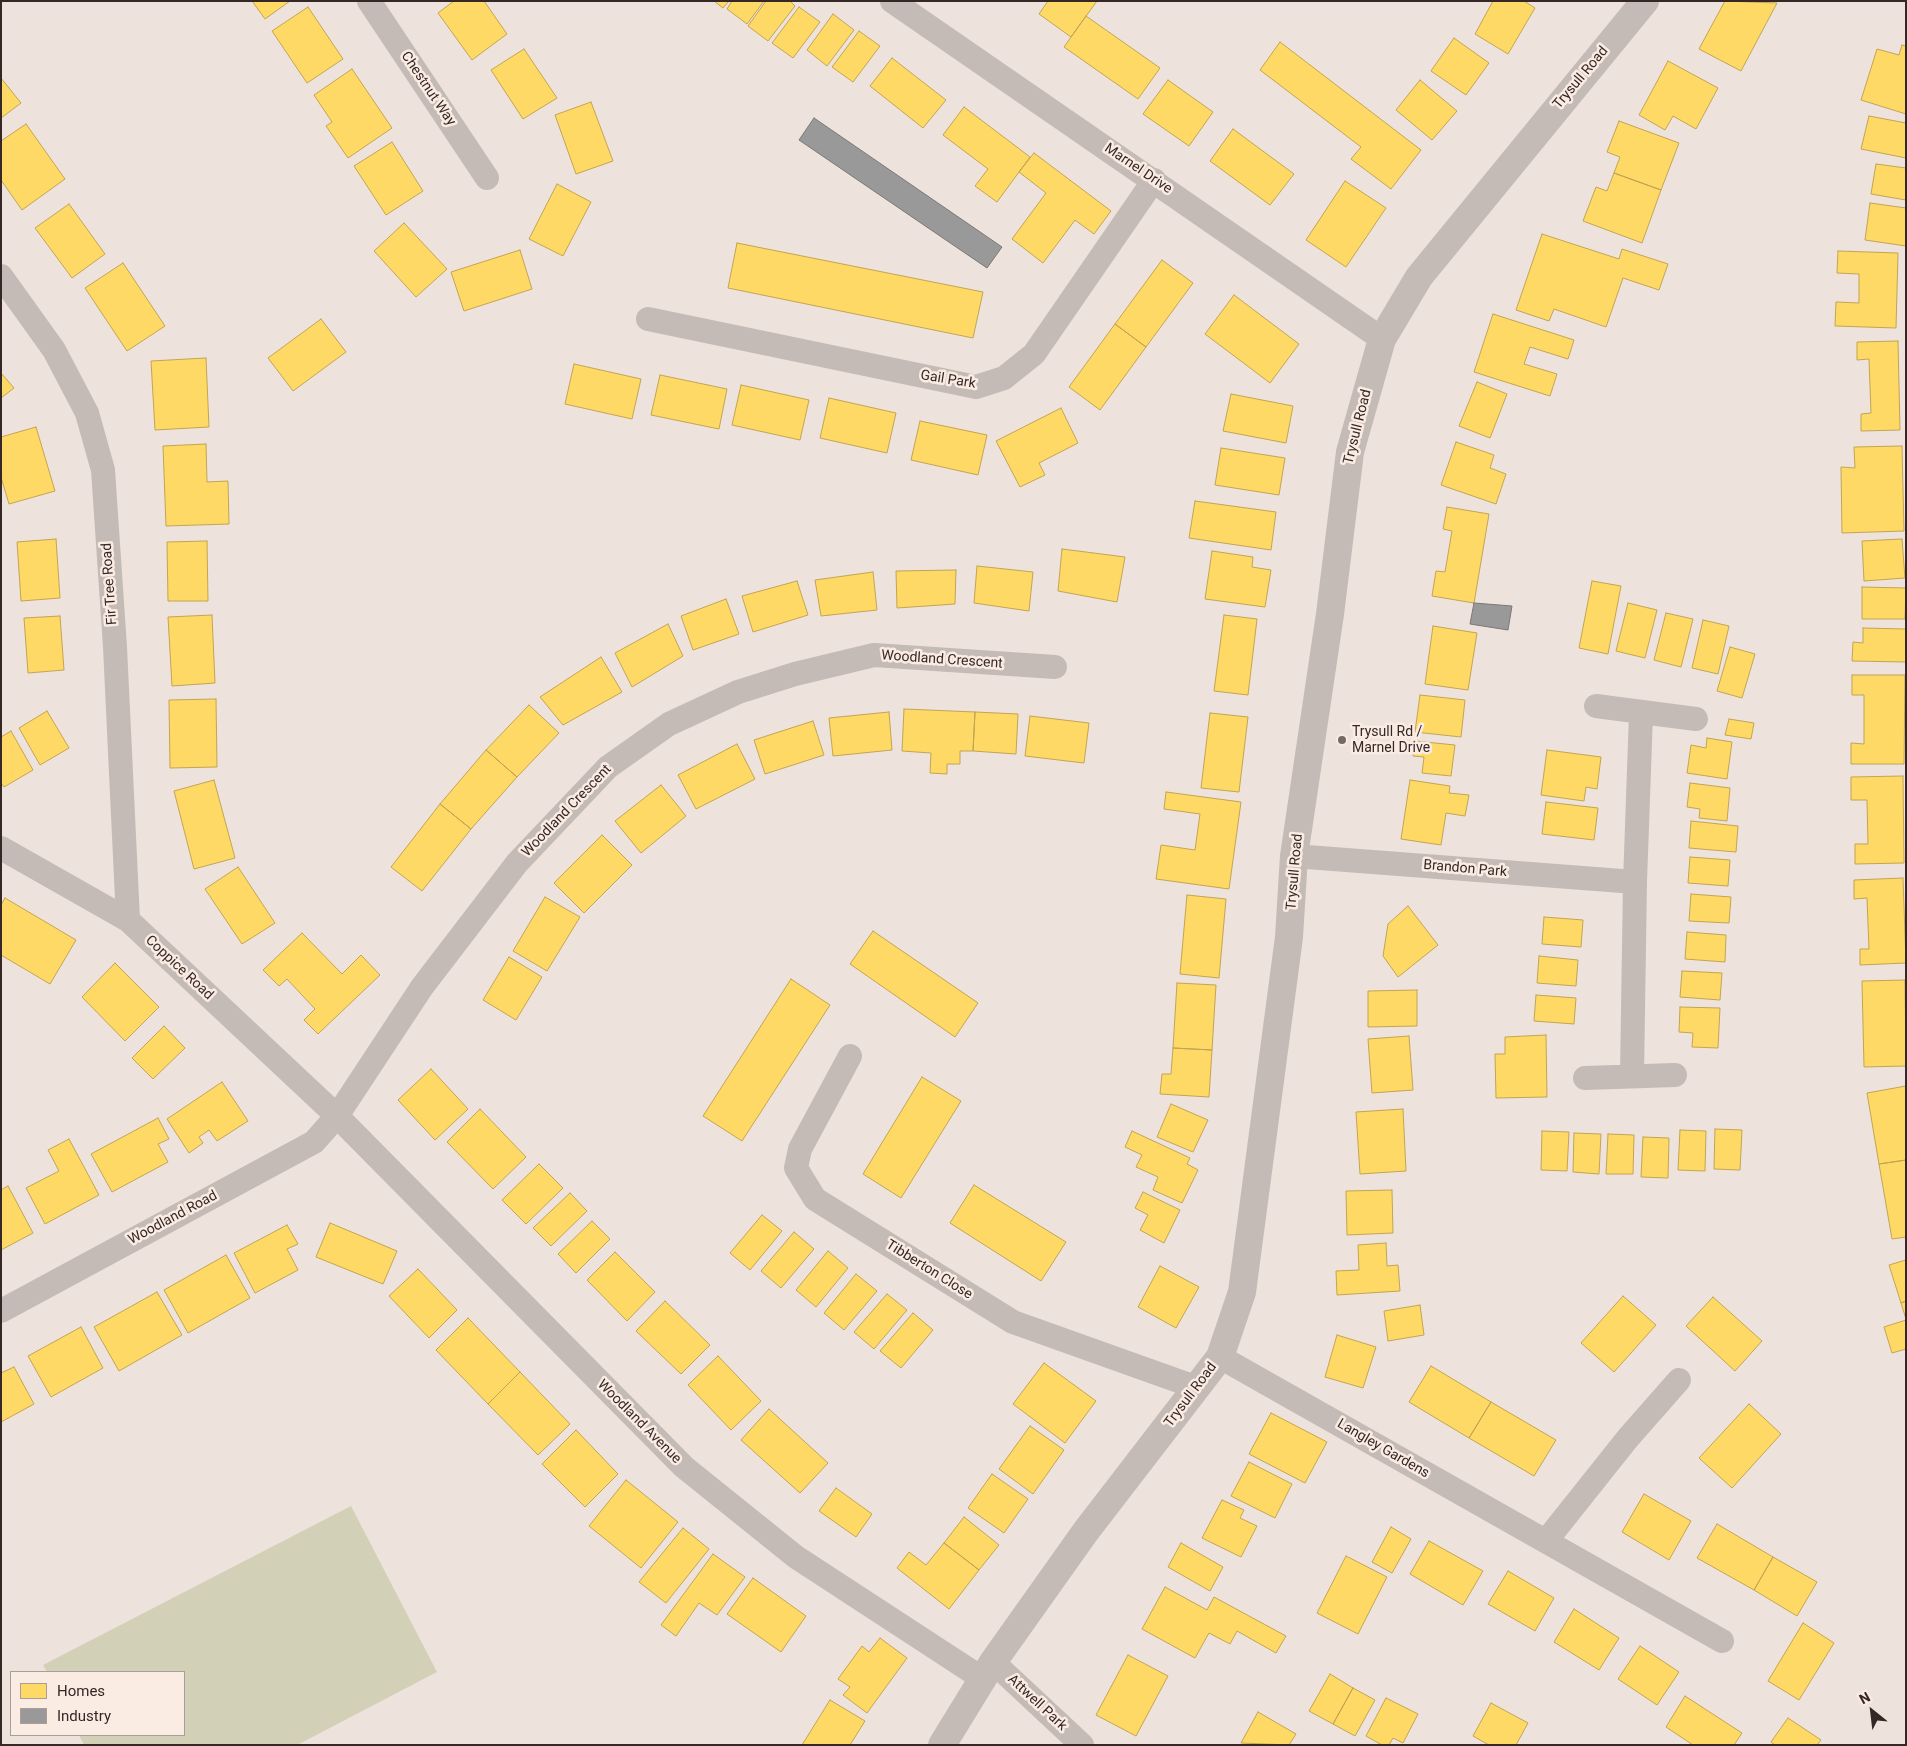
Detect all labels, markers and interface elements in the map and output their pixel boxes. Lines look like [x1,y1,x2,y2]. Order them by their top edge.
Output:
street label: Trysull Road [1550,43,1612,113]
street label: Chestnut Way [397,49,459,129]
street label: Marnel Drive [1101,140,1175,198]
street label: Gail Park [919,367,977,393]
street label: Trysull Road [1341,388,1375,466]
street label: Fir Tree Road [99,542,121,626]
street label: Woodland Crescent [881,647,1003,673]
place label: Trysull Rd / Marnel Drive [1352,724,1430,756]
marker: Trysull Rd / Marnel Drive [1336,734,1348,746]
street label: Woodland Crescent [519,761,615,861]
street label: Trysull Road [1283,833,1307,911]
street label: Brandon Park [1423,857,1507,881]
street label: Coppice Road [142,932,216,1004]
street label: Woodland Road [126,1188,220,1248]
street label: Tibberton Close [883,1237,975,1303]
street label: Trysull Road [1161,1359,1221,1431]
street label: Woodland Avenue [593,1376,685,1468]
street label: Langley Gardens [1334,1416,1432,1482]
legend [10,1671,185,1736]
street label: Attwell Park [1004,1671,1070,1735]
text: Homes [57,1682,105,1700]
north arrow [1847,1686,1897,1736]
text: N [1857,1688,1873,1707]
text: Industry [57,1707,111,1725]

